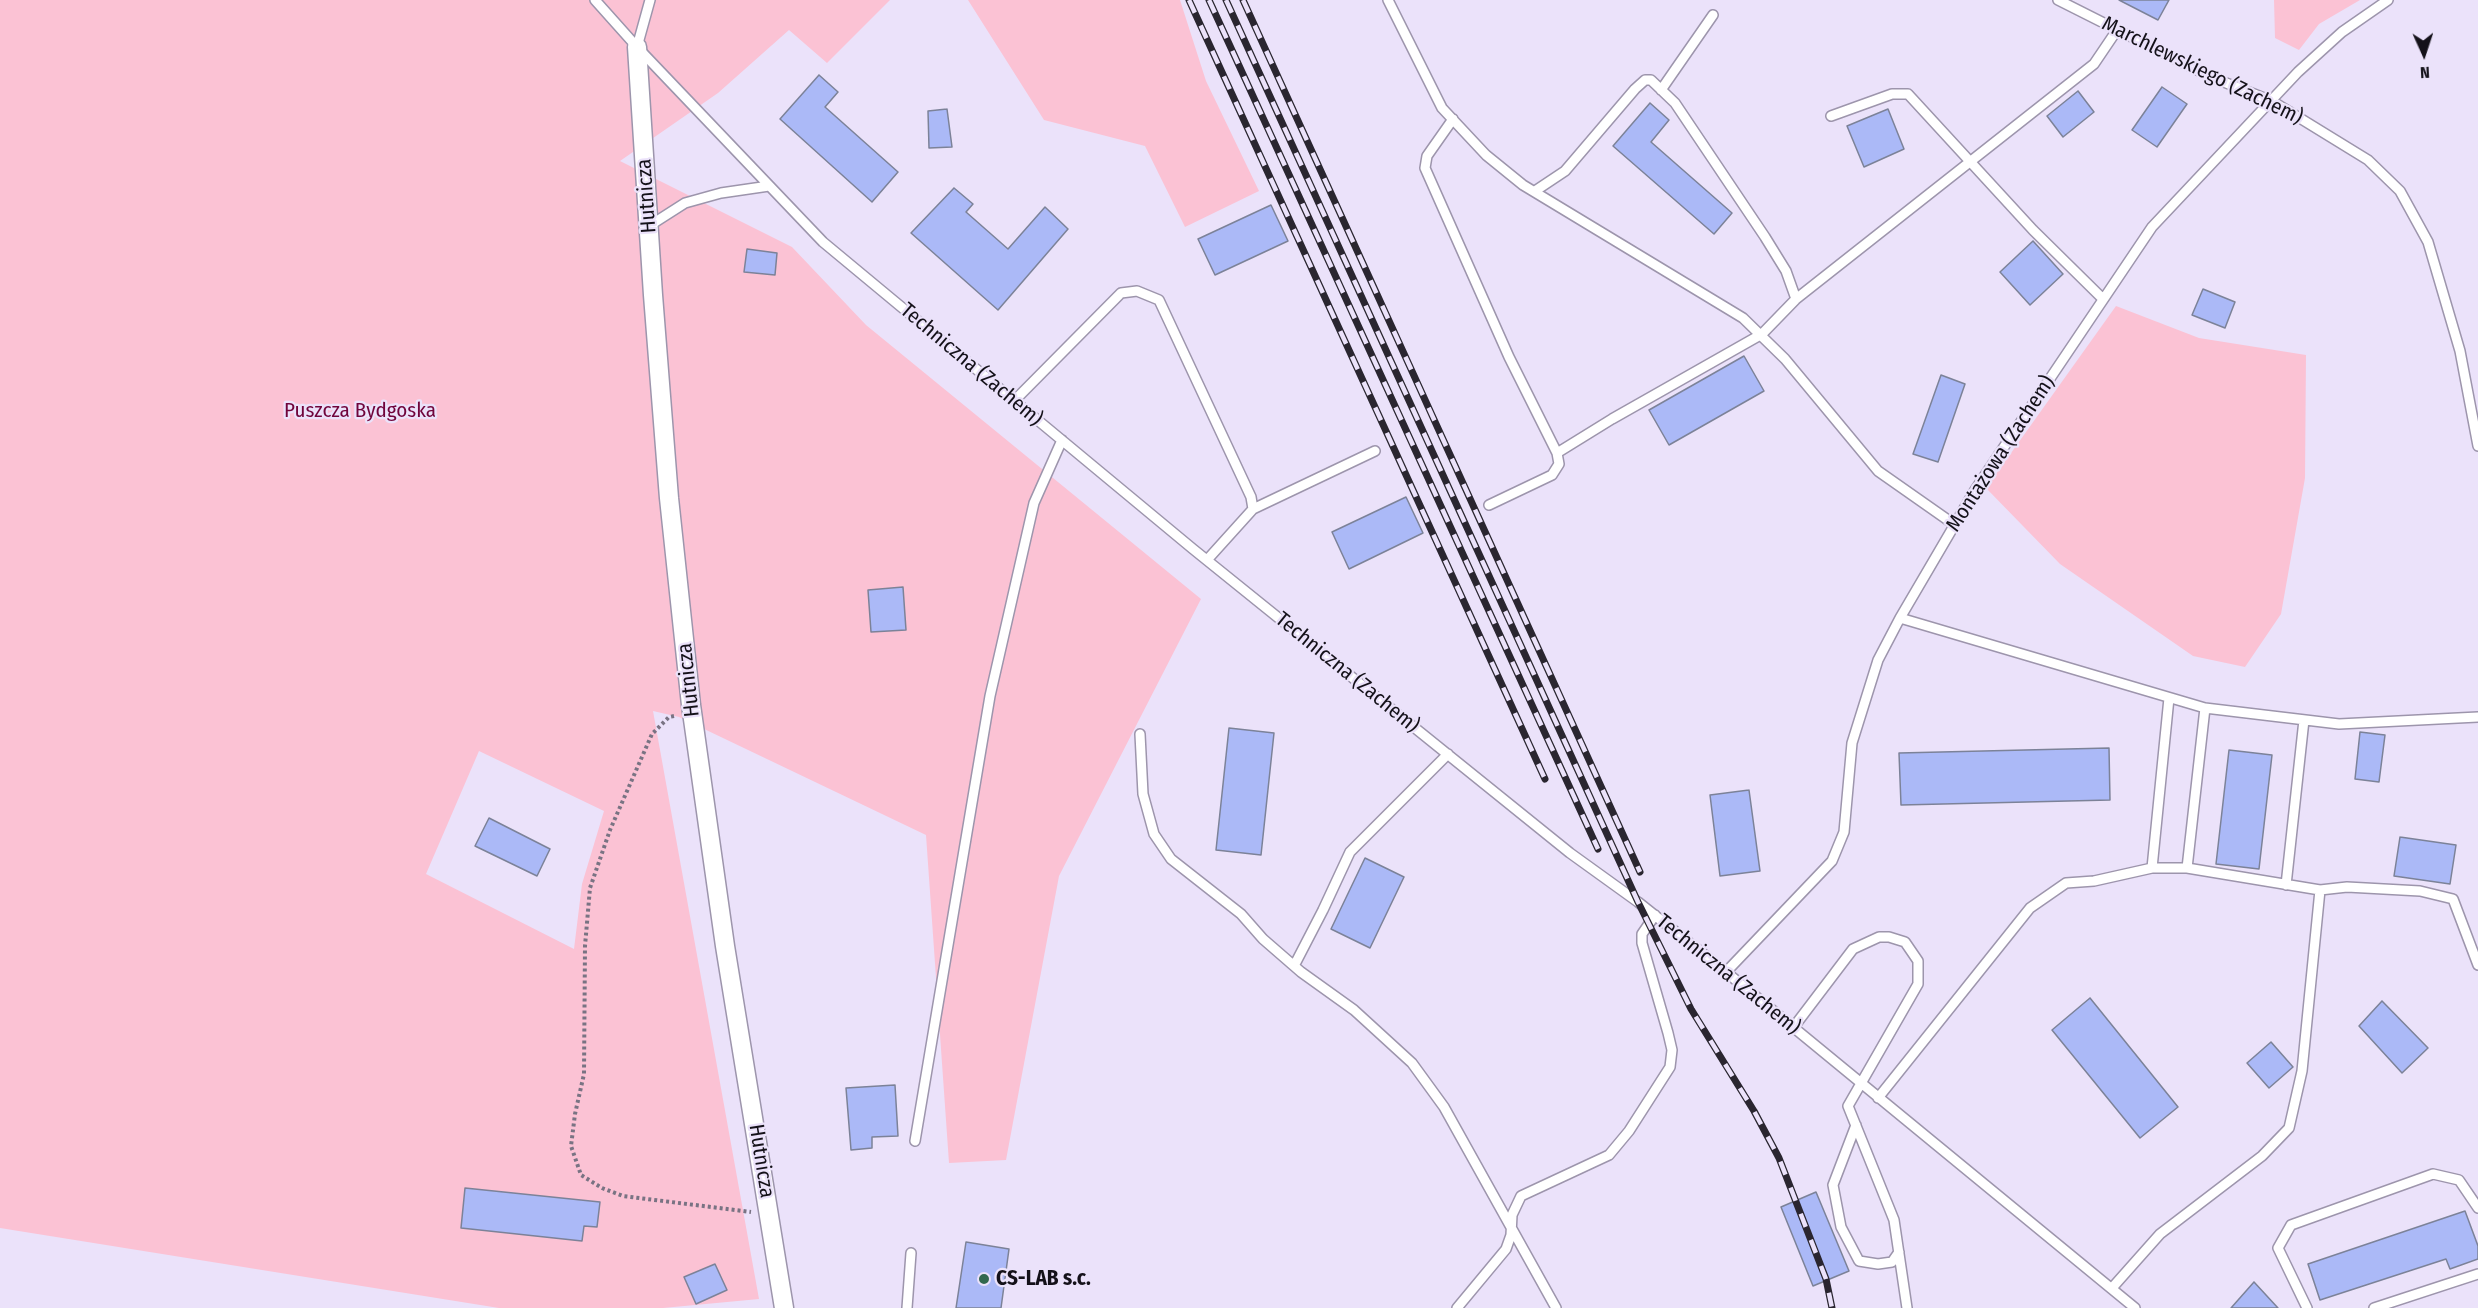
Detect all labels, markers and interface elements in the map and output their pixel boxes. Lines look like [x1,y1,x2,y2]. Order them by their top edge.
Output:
street label: Marchlewskiego (Zachem) [2097,11,2307,131]
north arrow [2394,24,2454,84]
text: N [2420,63,2430,82]
street label: Hutnicza [632,158,662,234]
street label: Techniczna (Zachem) [895,298,1047,432]
street label: Montażowa (Zachem) [1941,371,2061,537]
park label: Puszcza Bydgoska [284,398,436,424]
street label: Techniczna (Zachem) [1270,607,1424,739]
street label: Hutnicza [673,642,705,718]
street label: Techniczna (Zachem) [1651,909,1805,1041]
street label: Hutnicza [743,1122,779,1200]
place label: CS-LAB s.c. [996,1266,1091,1292]
marker: CS-LAB s.c. [977,1272,991,1286]

